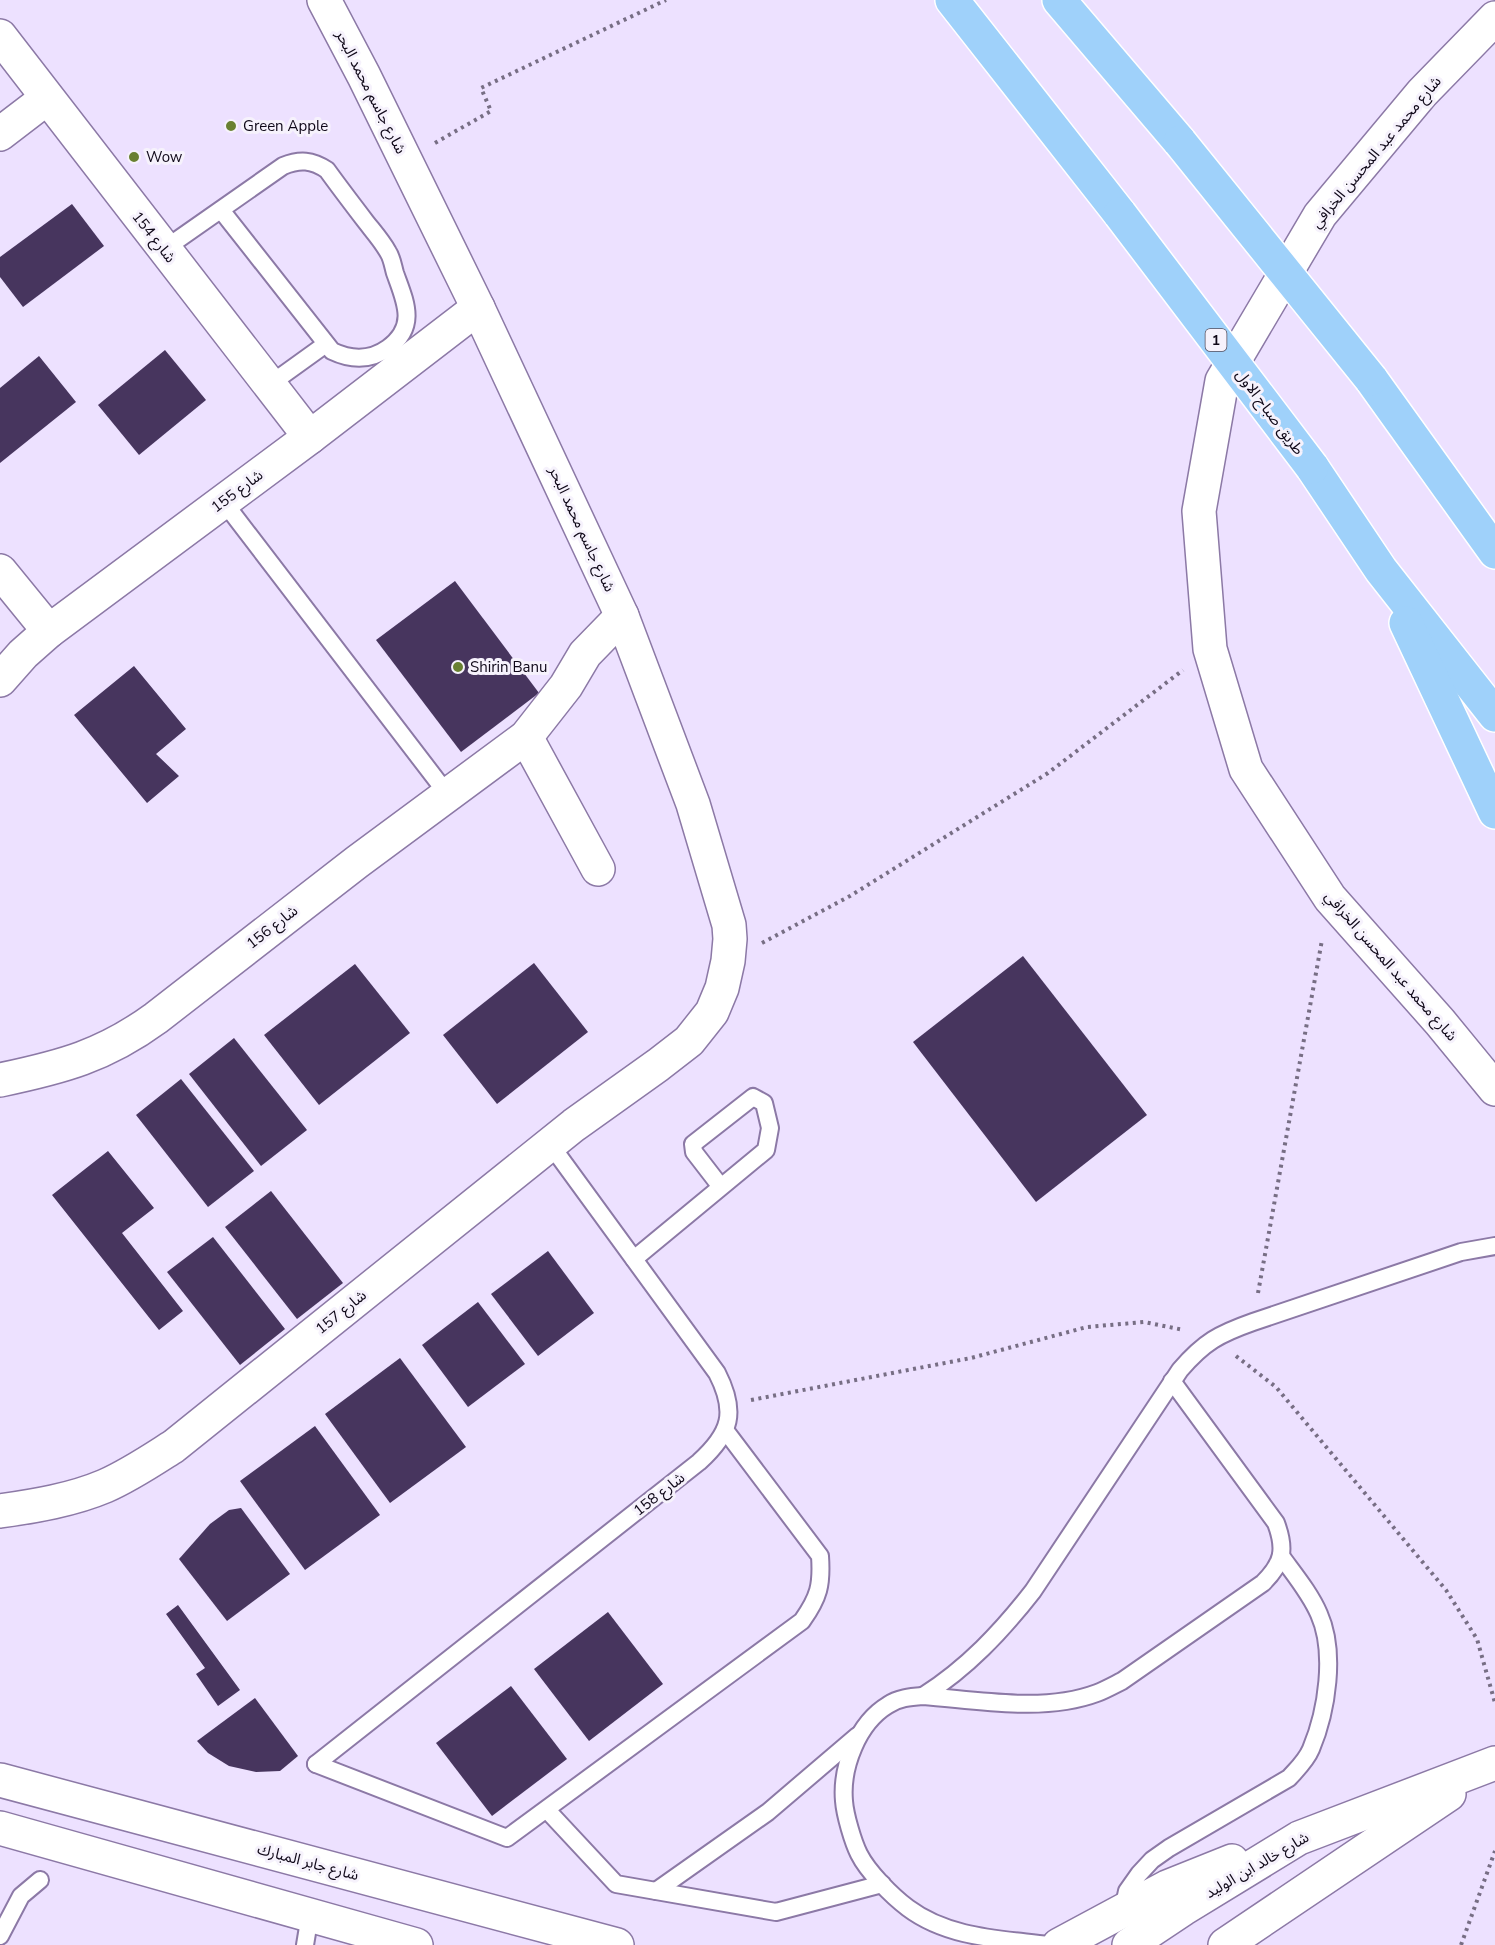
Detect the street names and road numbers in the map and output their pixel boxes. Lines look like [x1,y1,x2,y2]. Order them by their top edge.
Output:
street label: شارع جاسم محمد البحر [329,26,411,158]
street label: شارع محمد عبد المحسن الخرافي [1306,72,1447,234]
street label: شارع 154 [126,207,181,268]
road number: 1 [1206,329,1226,351]
street label: طريق صباح الاول [1230,365,1309,460]
street label: شارع جاسم محمد البحر [542,462,620,596]
street label: شارع 155 [207,465,268,519]
street label: شارع محمد عبد المحسن الخرافي [1319,887,1462,1047]
street label: شارع 156 [242,900,303,955]
street label: شارع 157 [311,1285,372,1340]
street label: شارع 158 [629,1467,690,1522]
street label: شارع خالد ابن الوليد [1202,1827,1314,1905]
street label: شارع جابر المبارك [255,1839,361,1887]

